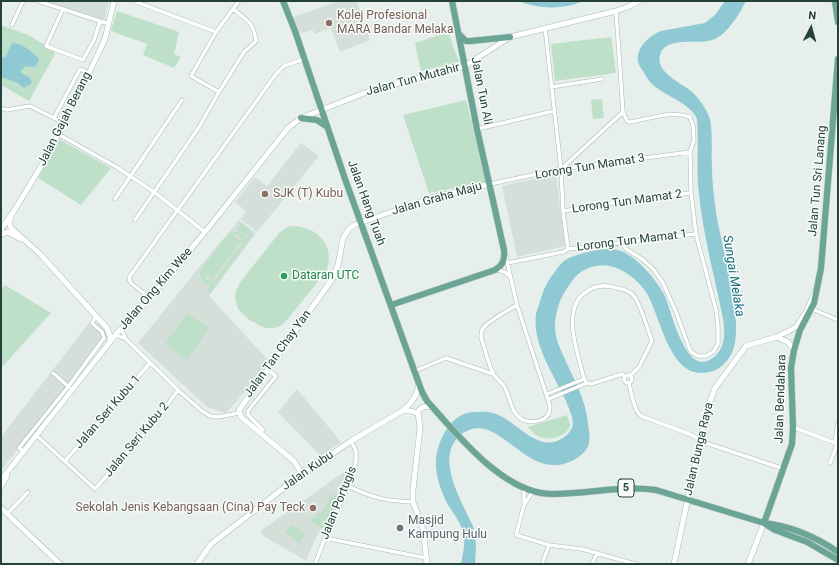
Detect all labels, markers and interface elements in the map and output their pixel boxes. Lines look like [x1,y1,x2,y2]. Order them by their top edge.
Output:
north arrow [791,8,831,48]
place label: Kolej Profesional MARA Bandar Melaka [337,9,453,37]
text: N [808,9,817,22]
marker: Kolej Profesional MARA Bandar Melaka [324,18,334,28]
street label: Jalan Tun Ali [467,56,495,126]
street label: Jalan Tun Mutahir [365,61,461,99]
street label: Jalan Gajah Berang [35,70,95,168]
street label: Jalan Tun Sri Lanang [806,125,830,237]
street label: Lorong Tun Mamat 3 [534,151,646,183]
street label: Jalan Hang Tuah [344,158,388,248]
street label: Jalan Graha Maju [390,179,484,219]
place label: SJK (T) Kubu [273,187,343,201]
street label: Lorong Tun Mamat 2 [571,187,683,217]
marker: SJK (T) Kubu [260,189,270,199]
street label: Lorong Tun Mamat 1 [576,227,688,255]
water label: Sungai Melaka [719,234,747,318]
street label: Jalan Ong Kim Wee [116,245,196,333]
place label: Dataran UTC [292,269,359,283]
marker: Dataran UTC [279,271,289,281]
street label: Jalan Tan Chay Yan [242,308,314,400]
street label: Jalan Bendahara [772,354,790,444]
street label: Jalan Seri Kubu 1 [72,372,144,452]
street label: Jalan Seri Kubu 2 [102,400,172,480]
street label: Jalan Bunga Raya [681,401,717,497]
street label: Jalan Kubu [279,448,337,494]
street label: Jalan Portugis [318,464,360,542]
road number: 5 [618,479,634,497]
place label: Sekolah Jenis Kebangsaan (Cina) Pay Teck [76,501,305,515]
marker: Sekolah Jenis Kebangsaan (Cina) Pay Teck [308,503,318,513]
place label: Masjid Kampung Hulu [408,514,487,542]
marker: Masjid Kampung Hulu [395,523,405,533]

